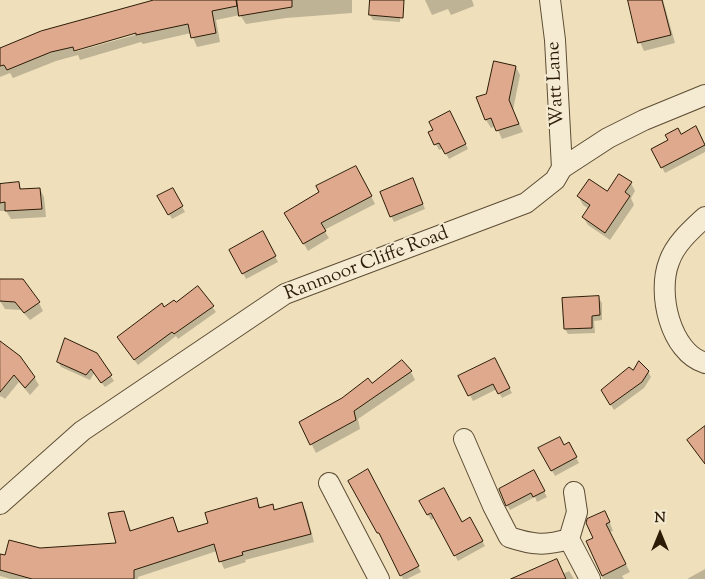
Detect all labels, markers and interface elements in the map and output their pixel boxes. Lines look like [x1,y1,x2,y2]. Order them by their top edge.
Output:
street label: Watt Lane [543,41,571,127]
street label: Ranmoor Cliffe Road [282,223,452,307]
north arrow [635,509,685,559]
text: N [654,509,666,529]

